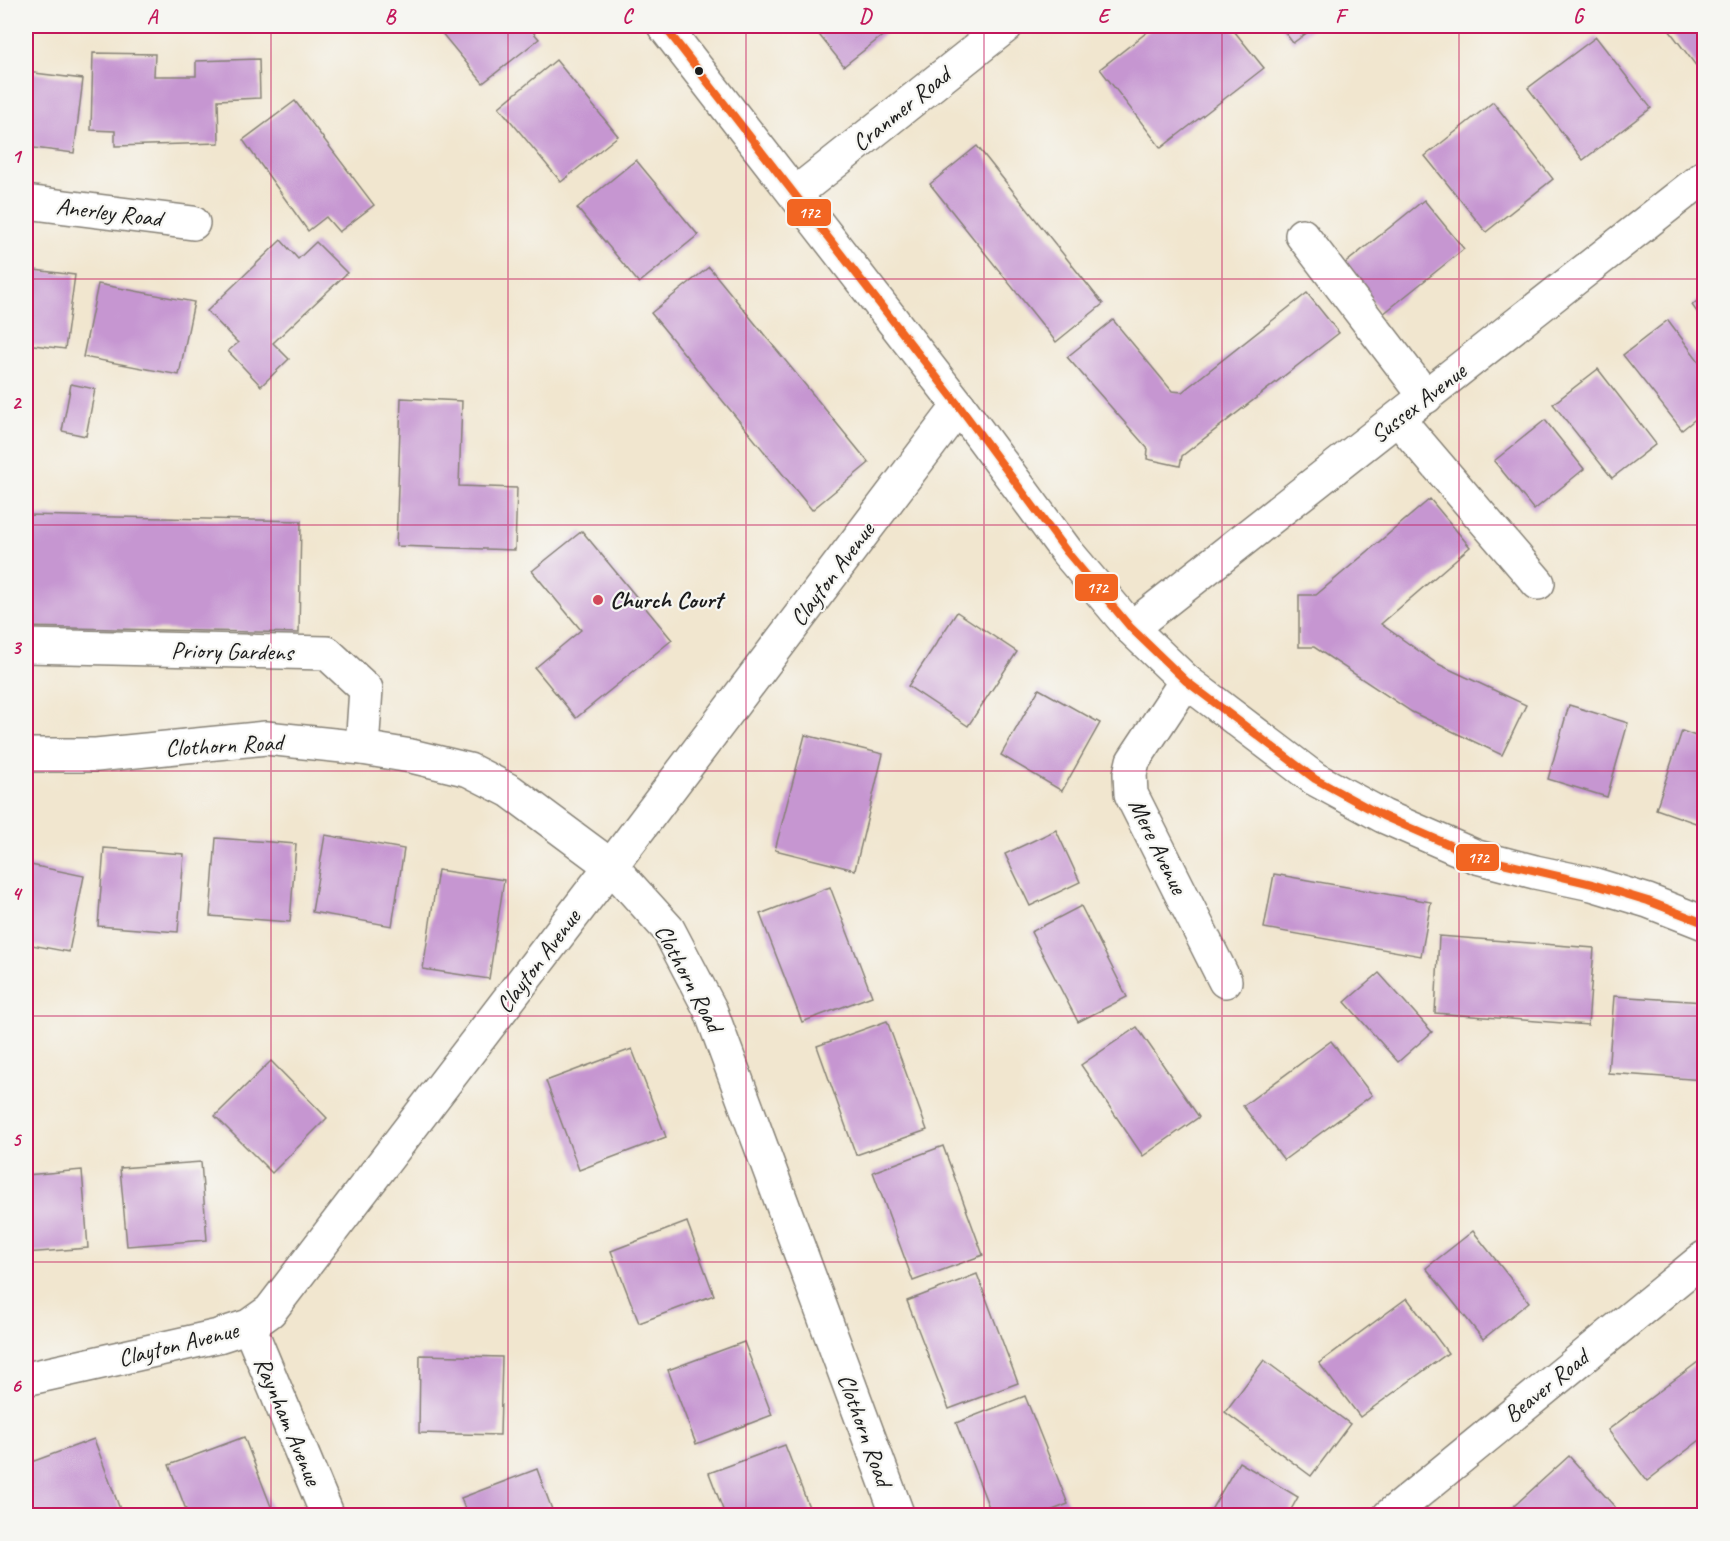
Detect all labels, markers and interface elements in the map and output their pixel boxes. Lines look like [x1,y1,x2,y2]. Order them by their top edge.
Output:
text: A [147,4,159,29]
text: B [385,4,397,29]
text: C [622,4,634,29]
text: D [859,4,873,29]
text: E [1098,4,1112,29]
text: F [1335,4,1349,29]
text: G [1573,4,1586,29]
street label: Cranmer Road [846,58,959,158]
unlabelled marker [693,65,705,77]
text: 1 [12,144,23,169]
street label: Anerley Road [55,191,167,234]
line badge: 172 [786,198,832,227]
text: 172 [798,203,822,223]
street label: Sussex Avenue [1364,355,1474,450]
text: 2 [12,390,23,415]
street label: Clayton Avenue [783,514,882,632]
line badge: 172 [1074,573,1119,602]
text: 172 [1086,578,1110,598]
place label: Church Court [610,585,726,615]
marker: Church Court [591,593,605,607]
text: 3 [12,635,23,660]
street label: Priory Gardens [171,635,296,667]
street label: Clothorn Road [165,727,287,763]
street label: Mere Avenue [1122,793,1195,901]
line badge: 172 [1455,843,1500,872]
text: 172 [1467,848,1491,868]
text: 4 [12,881,24,906]
street label: Clayton Avenue [489,901,588,1019]
street label: Clothorn Road [648,919,732,1040]
text: 5 [12,1127,23,1152]
street label: Clayton Avenue [115,1314,243,1373]
street label: Beaver Road [1498,1341,1597,1429]
street label: Raynham Avenue [247,1352,329,1492]
street label: Clothorn Road [831,1370,900,1494]
text: 6 [11,1373,22,1398]

